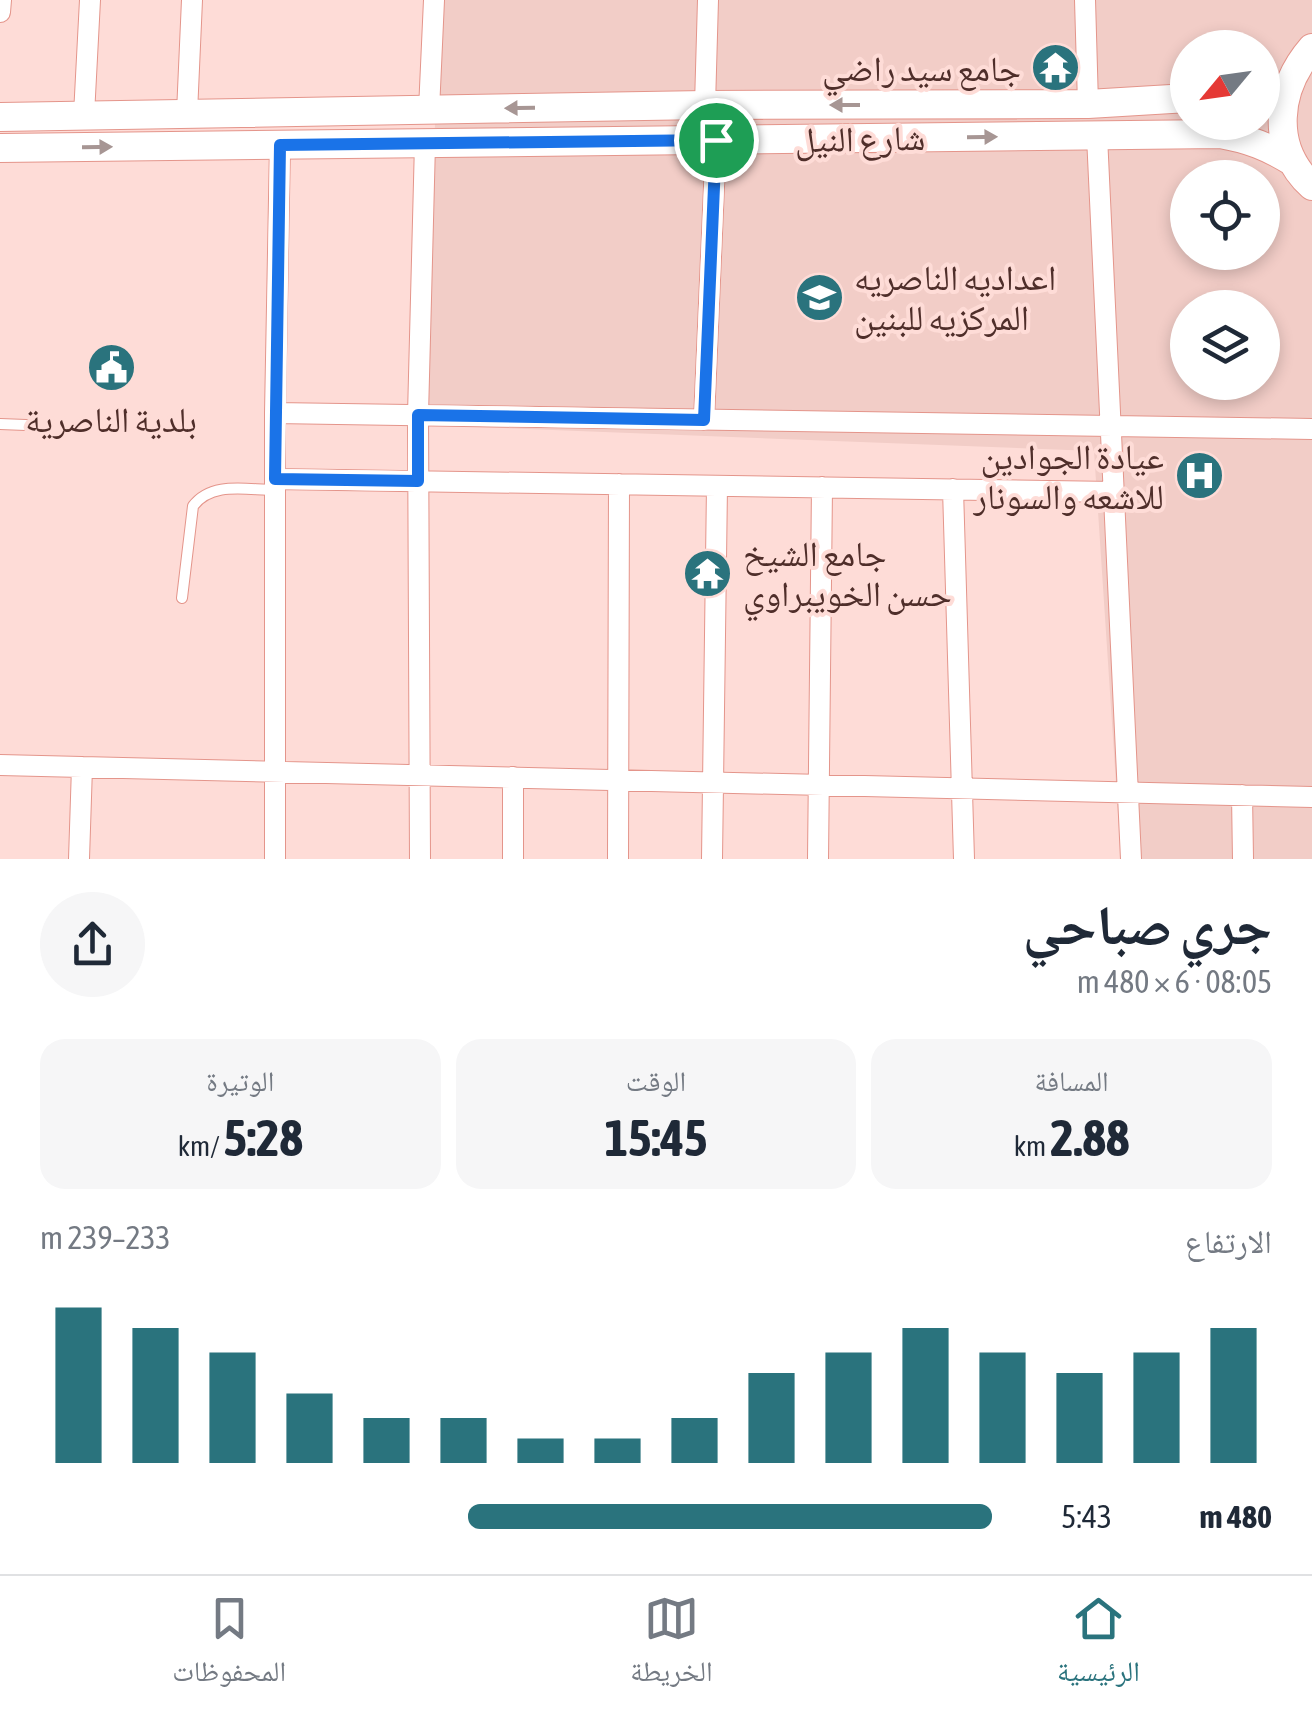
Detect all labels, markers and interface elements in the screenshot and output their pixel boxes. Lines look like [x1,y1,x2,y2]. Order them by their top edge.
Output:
north arrow [1170,30,1280,140]
map controls [1170,30,1280,400]
temple icon: جامع سيد راضي [1030,42,1082,94]
place label: جامع سيد راضي [822,48,1021,97]
one-way arrow [829,97,861,113]
pin [674,98,759,183]
one-way arrow [504,100,536,116]
icon: arrive [689,113,744,168]
street label: شارع النيل [794,117,926,162]
one-way arrow [967,129,999,145]
one-way arrow [82,139,114,155]
button: locate [1170,160,1280,270]
place label: اعداديه الناصريه المركزيه للبنين [854,257,1056,339]
school or university icon: اعداديه الناصريه المركزيه للبنين [793,271,845,323]
button: layers [1170,290,1280,400]
public building icon: بلدية الناصرية [85,341,137,393]
place label: بلدية الناصرية [25,399,197,440]
place label: عيادة الجوادين للاشعه والسونار [972,436,1164,516]
hospital icon: عيادة الجوادين للاشعه والسونار [1173,450,1225,502]
place label: جامع الشيخ حسن الخويبراوي [743,533,952,622]
temple icon: جامع الشيخ حسن الخويبراوي [682,547,734,599]
button: share [40,892,145,997]
text: جري صباحي [1023,894,1272,957]
text: 08:05 · 6 × 480 m [1077,963,1272,1000]
text: الوتيرة [206,1065,274,1097]
text: الوقت [626,1065,686,1097]
text: المسافة [1035,1065,1109,1097]
text: 5:28 [224,1109,303,1167]
text: 15:45 [605,1109,707,1167]
text: 2.88 [1050,1109,1130,1167]
text: /km [178,1130,224,1162]
text: km [1014,1130,1050,1162]
text: 233–239 m [40,1219,171,1256]
text: الارتفاع [1185,1223,1272,1260]
text: 5:43 [1061,1498,1112,1535]
text: 480 m [1199,1498,1272,1535]
tab: المحفوظات [172,1591,286,1699]
tab: الخريطة [630,1591,713,1699]
tab: الرئيسية [1057,1591,1140,1699]

